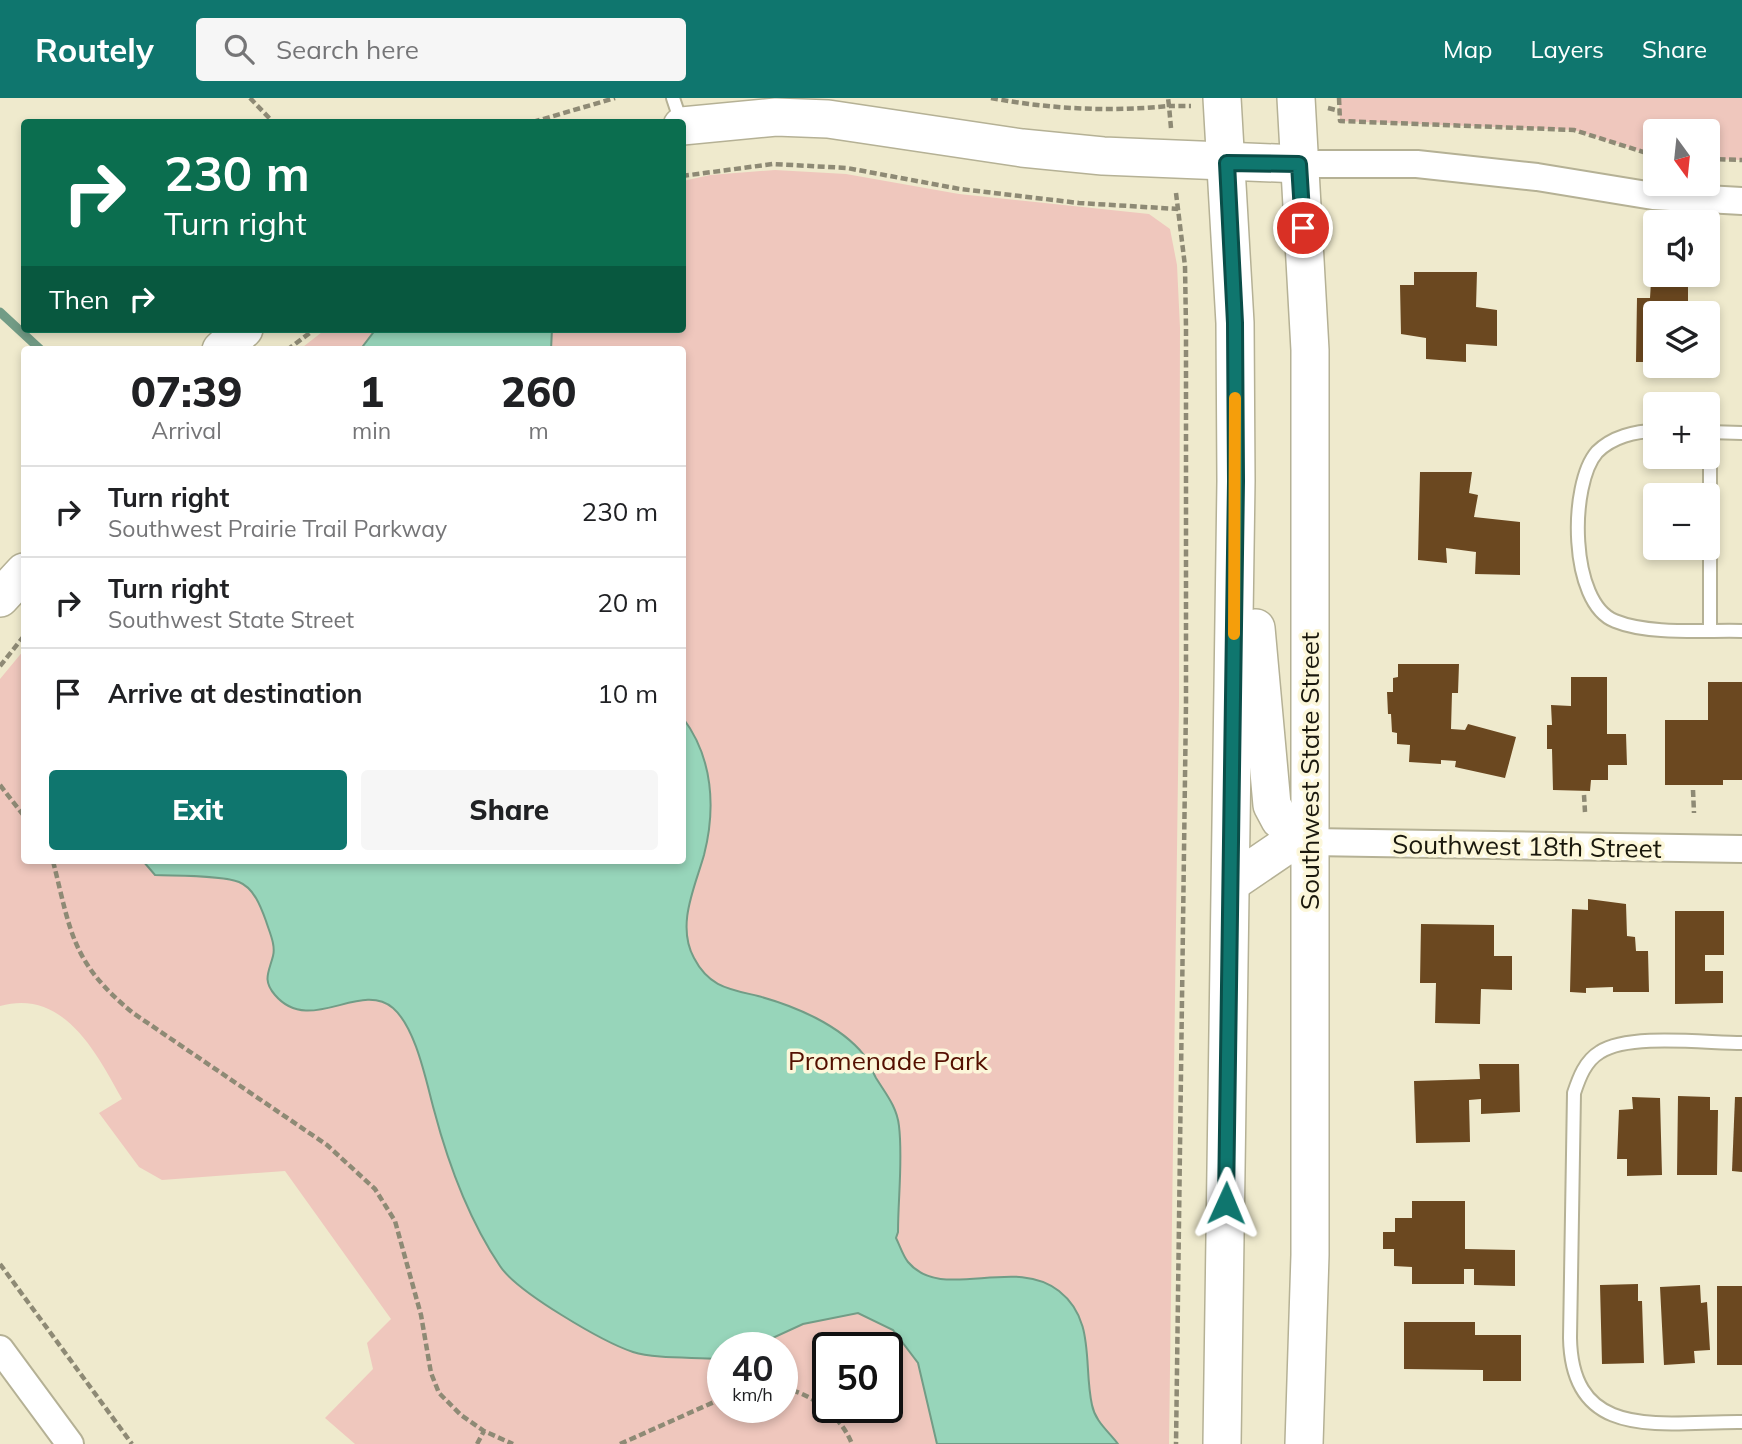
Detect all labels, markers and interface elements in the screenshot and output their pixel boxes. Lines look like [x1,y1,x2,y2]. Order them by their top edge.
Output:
search box [196,18,686,81]
text: Routely [35,29,154,70]
icon: search [220,30,258,68]
text: Search here [276,33,419,66]
text: Map [1443,34,1492,64]
text: Layers [1530,34,1604,64]
text: Share [1642,34,1707,64]
north arrow [1643,119,1720,196]
map controls [1643,119,1720,560]
text: 230 m [164,142,310,203]
icon: right [49,147,140,238]
pin [1273,198,1333,258]
text: Turn right [164,203,307,243]
icon: arrive [1284,209,1322,247]
button: sound [1643,210,1720,287]
icon: right [123,280,161,318]
text: Then [49,283,109,316]
button: layers [1643,301,1720,378]
text: 07:39 [131,365,242,418]
text: 1 [359,365,384,418]
text: 260 [501,365,576,418]
button: + [1643,392,1720,469]
text: Arrival [151,416,222,445]
text: min [352,416,391,445]
text: m [528,416,549,445]
text: Turn right [108,481,229,514]
button: − [1643,483,1720,560]
icon: right [49,493,87,531]
text: 230 m [582,495,658,528]
text: Southwest Prairie Trail Parkway [108,514,447,543]
text: Turn right [108,572,229,605]
icon: right [49,584,87,622]
text: 20 m [597,586,658,619]
text: Southwest State Street [108,605,354,634]
street label: Southwest State Street [1293,632,1326,910]
icon: arrive [49,675,87,713]
text: Arrive at destination [108,677,363,710]
text: 10 m [597,677,658,710]
button: Exit [49,770,347,850]
button: Share [361,770,658,850]
street label: Southwest 18th Street [1392,827,1662,865]
park label: Promenade Park [788,1044,989,1077]
position arrow [1189,1166,1263,1240]
speed limit sign: 50 [812,1332,903,1423]
text: 40 [731,1346,774,1390]
text: km/h [732,1383,773,1406]

